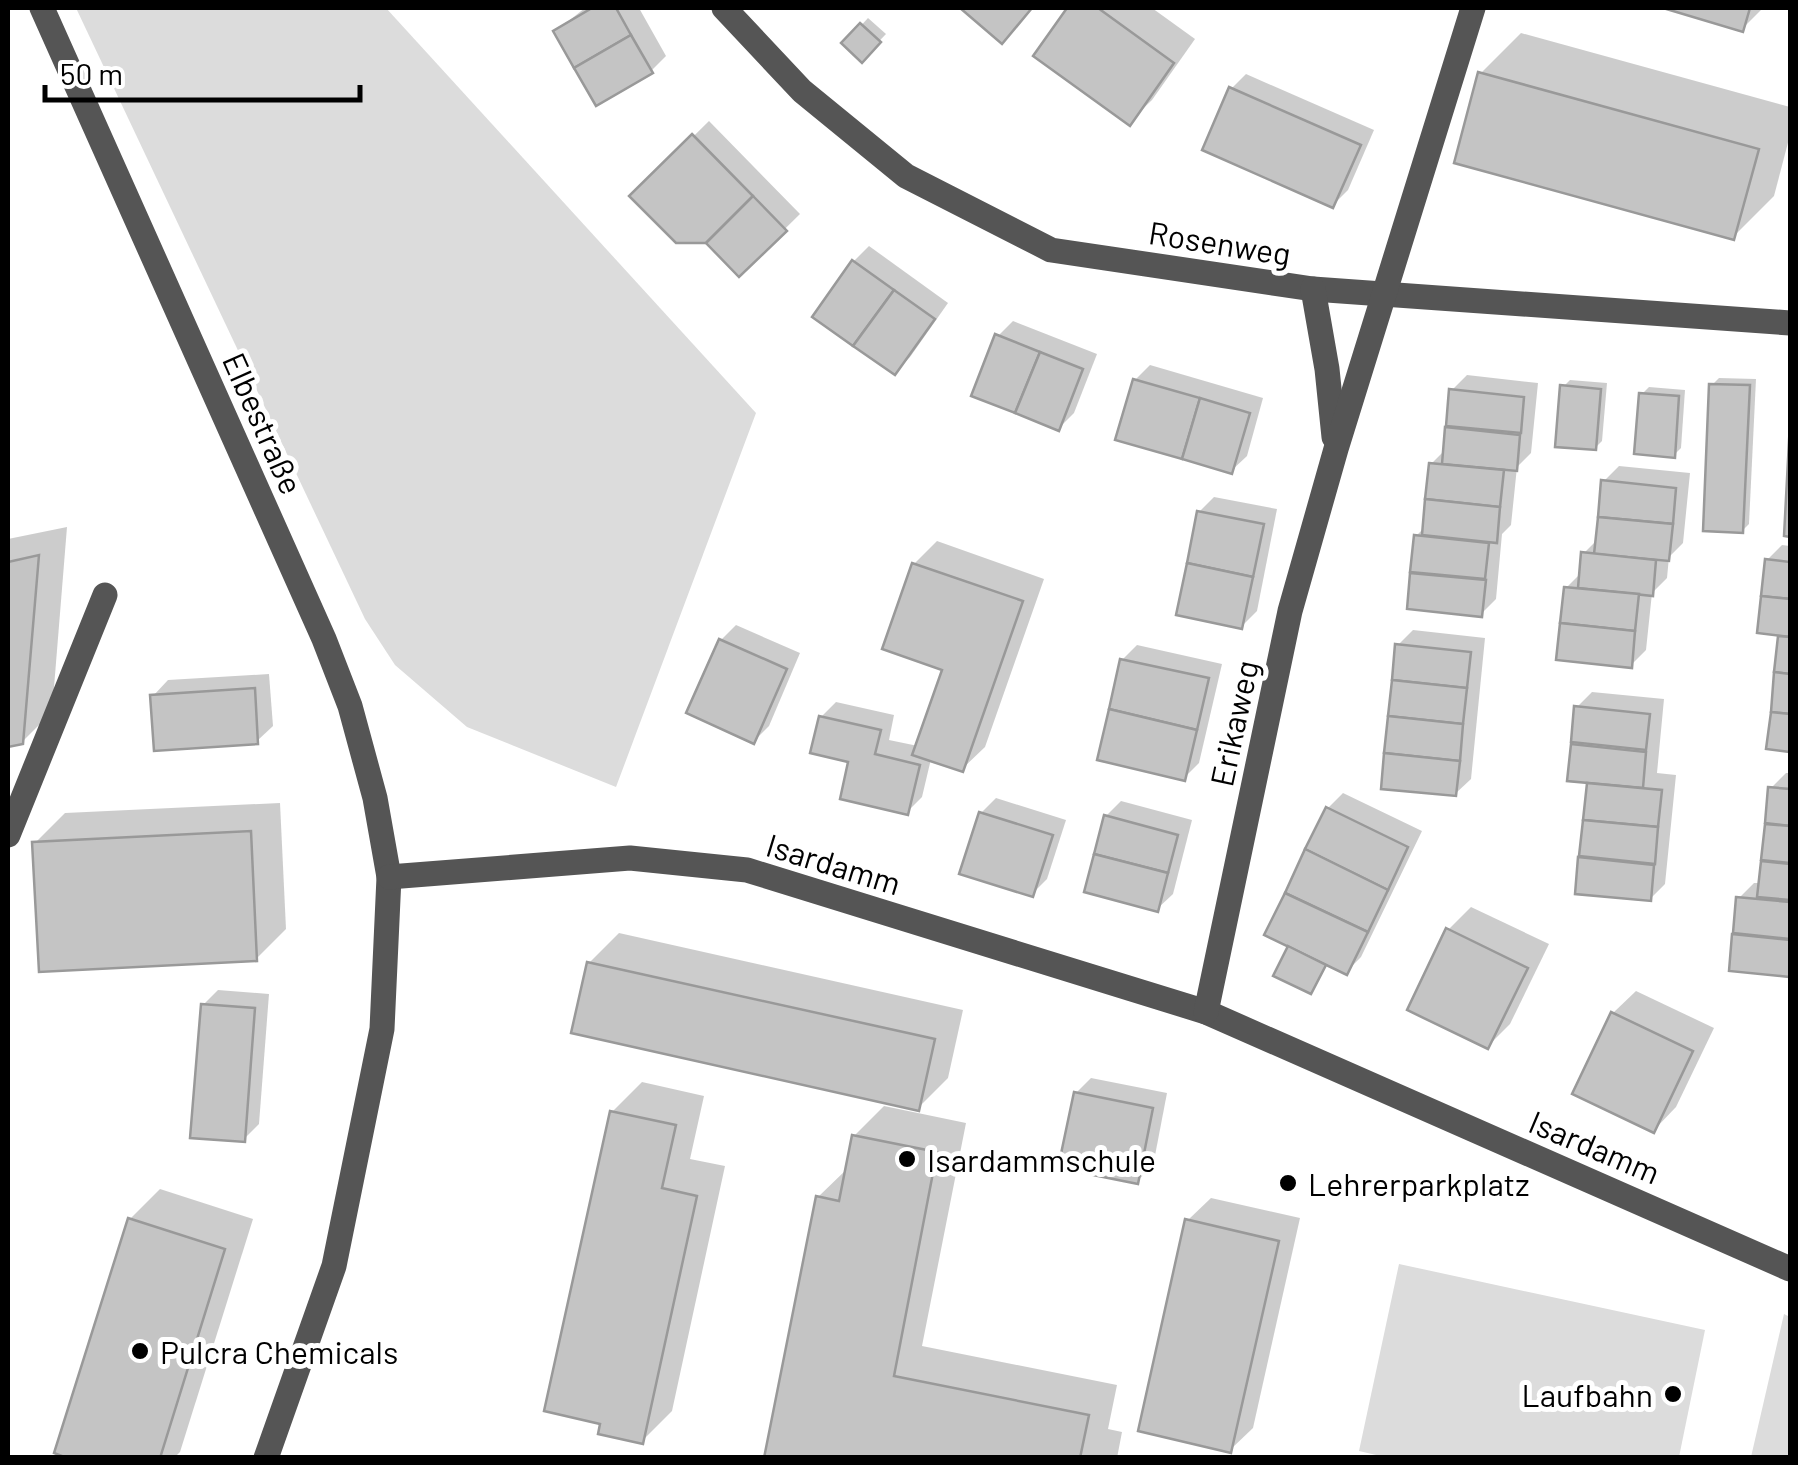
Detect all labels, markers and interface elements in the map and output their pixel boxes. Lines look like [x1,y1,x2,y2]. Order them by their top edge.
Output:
scale bar [45,40,360,102]
text: 50 m [60,55,123,91]
street label: Rosenweg [1146,212,1294,272]
street label: Elbestraße [216,346,312,500]
street label: Erikaweg [1201,657,1265,789]
street label: Isardamm [762,825,906,901]
street label: Isardamm [1524,1101,1666,1191]
place label: Isardammschule [927,1140,1156,1178]
marker: Isardammschule [896,1148,918,1170]
place label: Lehrerparkplatz [1308,1164,1530,1202]
marker: Lehrerparkplatz [1277,1172,1299,1194]
place label: Pulcra Chemicals [160,1332,398,1370]
marker: Pulcra Chemicals [129,1340,151,1362]
place label: Laufbahn [1522,1375,1653,1413]
marker: Laufbahn [1662,1383,1684,1405]

